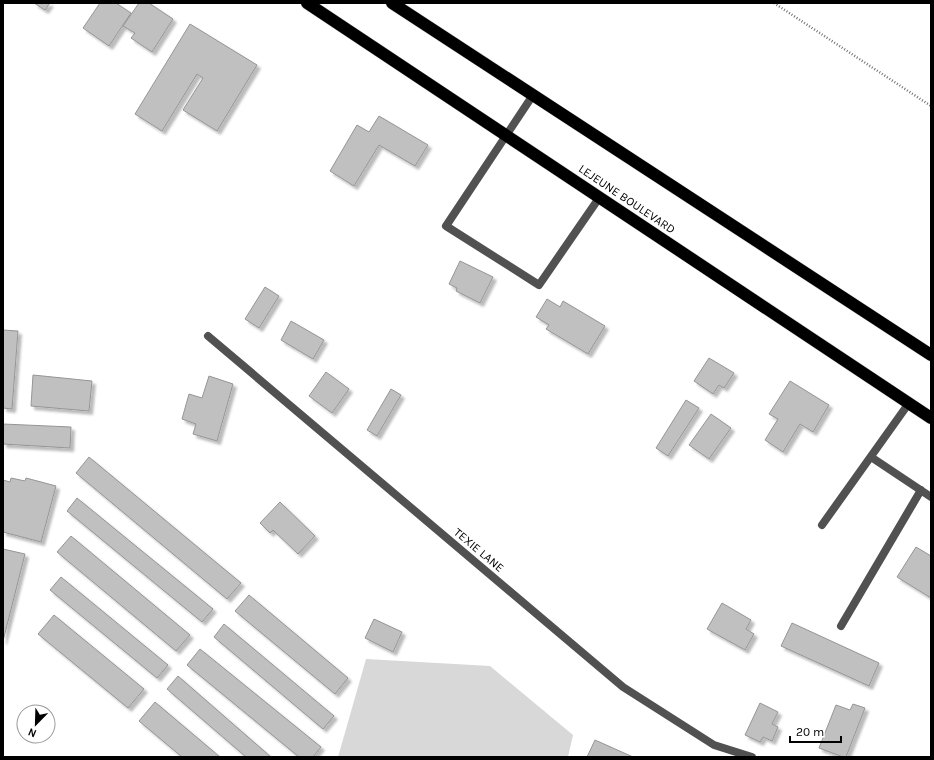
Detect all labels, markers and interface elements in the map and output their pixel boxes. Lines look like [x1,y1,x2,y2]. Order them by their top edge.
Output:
street label: LEJEUNE BOULEVARD [576,161,678,237]
street label: TEXIE LANE [451,525,507,575]
north arrow [16,704,56,744]
scale bar [790,718,841,744]
text: N [26,725,38,740]
text: 20 m [796,725,824,739]

